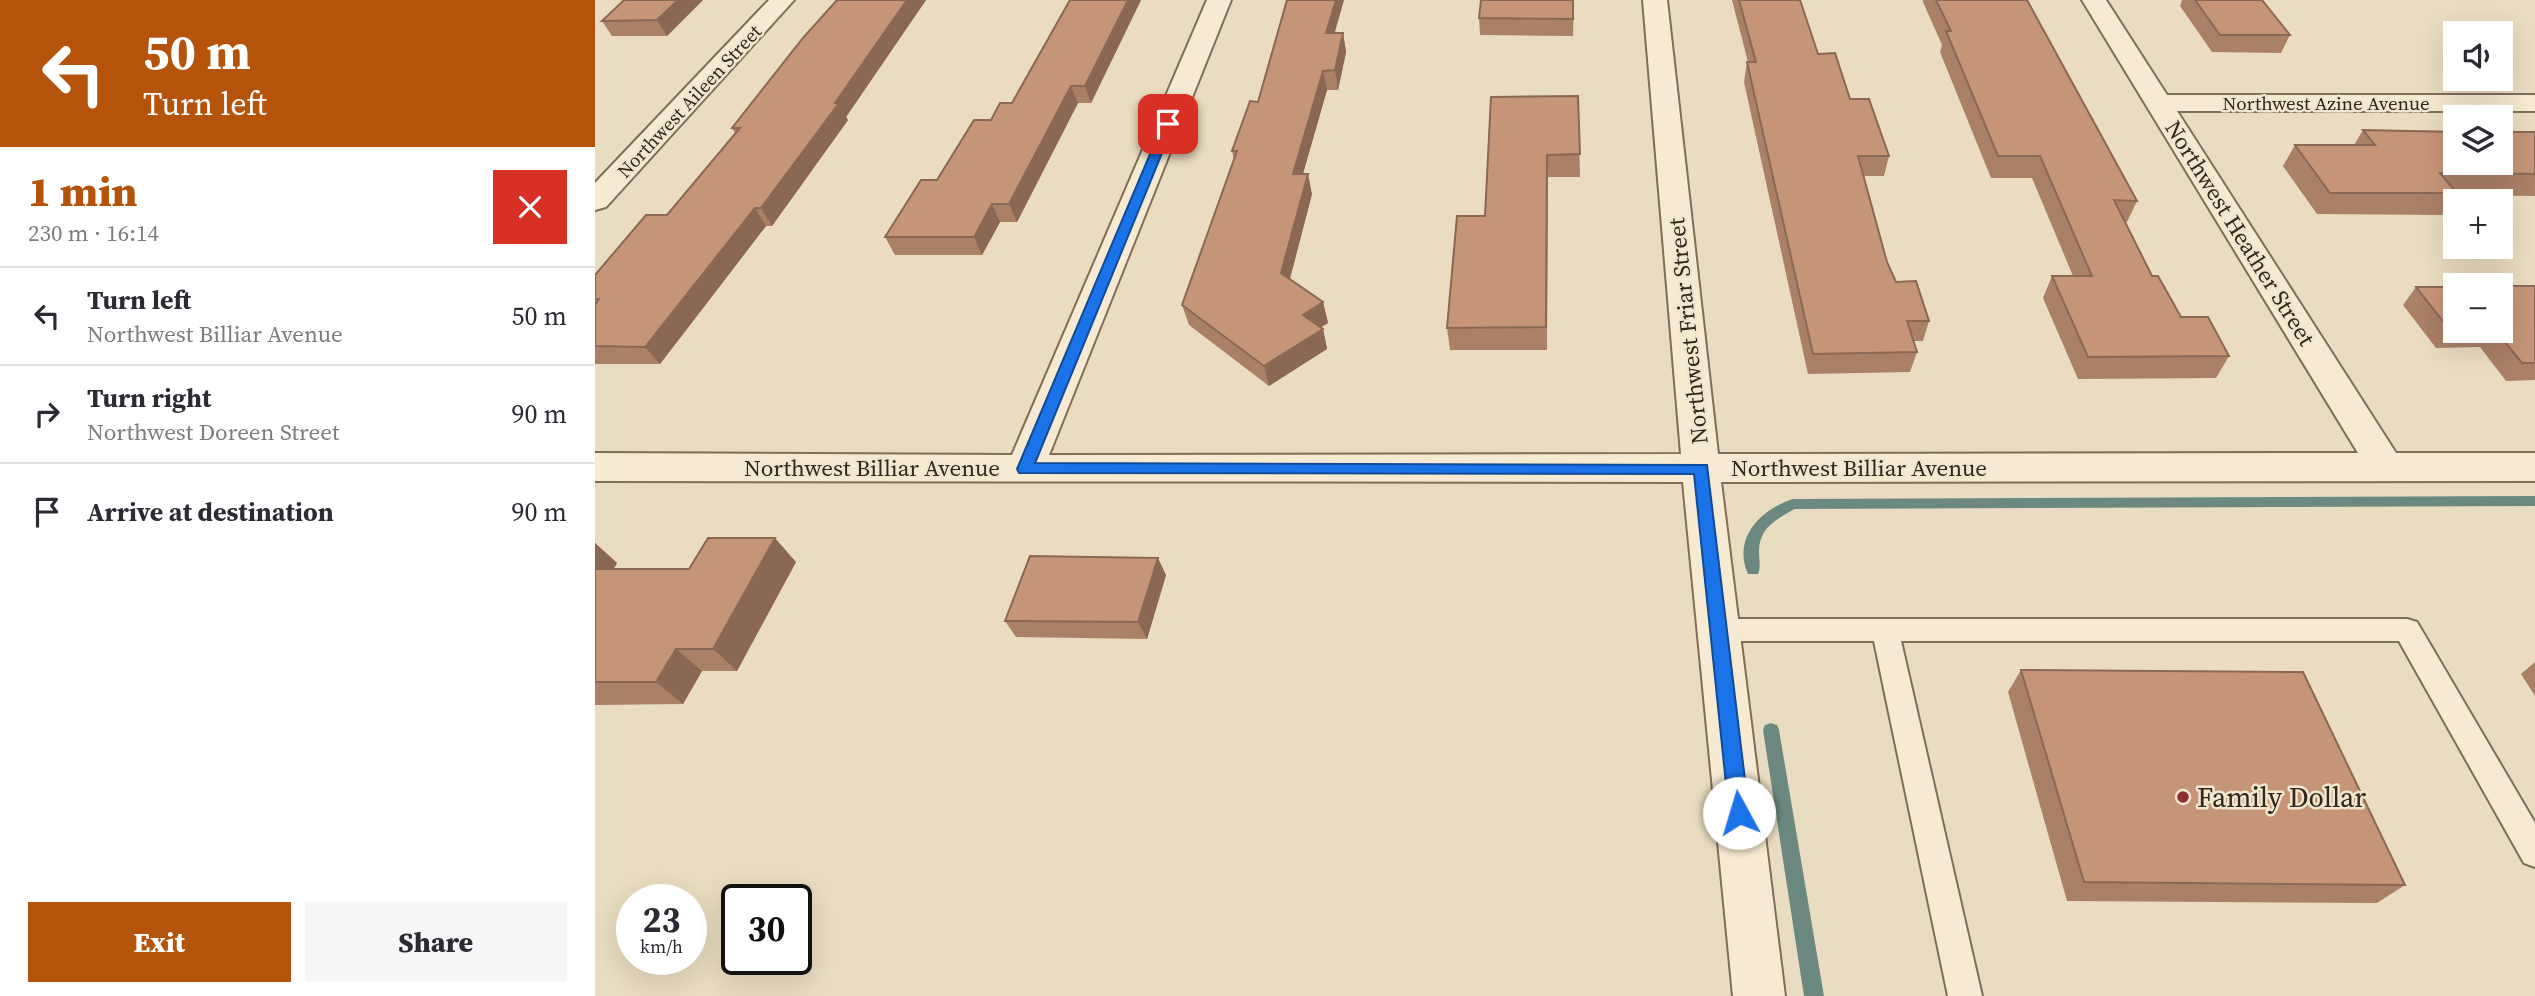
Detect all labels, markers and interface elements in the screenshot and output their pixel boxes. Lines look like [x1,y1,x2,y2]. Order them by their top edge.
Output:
text: 50 m [143,18,251,85]
street label: Northwest Aileen Street [611,18,767,183]
map controls [2443,21,2513,343]
button: sound [2443,21,2513,91]
icon: left [28,28,119,119]
text: Turn left [143,82,267,126]
street label: Northwest Azine Avenue [2222,90,2430,116]
pin [1138,94,1198,154]
icon: arrive [1149,105,1187,143]
button: layers [2443,105,2513,175]
street label: Northwest Heather Street [2158,114,2323,352]
text: 1 min [28,162,138,220]
button: close [493,170,567,244]
button: + [2443,189,2513,259]
street label: Northwest Friar Street [1660,216,1716,446]
text: 230 m · 16:14 [28,217,159,249]
button: − [2443,273,2513,343]
text: Turn left [87,282,191,318]
icon: left [28,297,66,335]
text: 50 m [512,298,567,334]
text: Northwest Billiar Avenue [87,318,343,350]
text: Turn right [87,380,211,416]
icon: right [28,395,66,433]
text: 90 m [512,396,567,432]
text: Northwest Doreen Street [87,416,339,448]
street label: Northwest Billiar Avenue [744,452,1000,484]
street label: Northwest Billiar Avenue [1731,452,1987,484]
icon: arrive [28,493,66,531]
text: Arrive at destination [87,494,334,530]
text: 90 m [512,494,567,530]
position arrow [1702,776,1776,850]
place label: Family Dollar [2197,778,2366,816]
marker: Family Dollar [2175,789,2191,805]
speed limit sign: 30 [721,884,812,975]
text: 23 [643,896,680,944]
button: Exit [28,902,291,982]
button: Share [305,902,567,982]
text: km/h [640,934,683,959]

